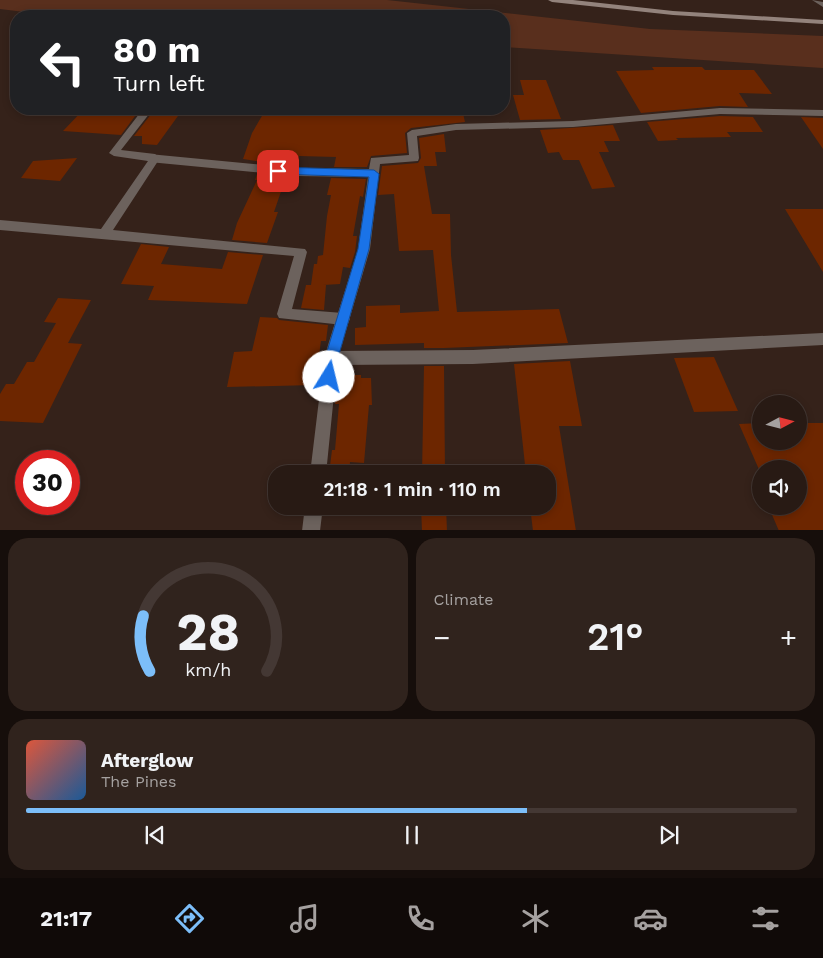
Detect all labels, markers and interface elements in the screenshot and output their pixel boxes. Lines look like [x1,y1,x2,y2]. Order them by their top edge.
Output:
text: 80 m [113,29,200,71]
icon: left [30,30,95,95]
text: Turn left [113,71,205,96]
pin [257,150,299,192]
icon: arrive [264,157,292,185]
position arrow [302,350,354,402]
north arrow [752,395,808,450]
map controls [752,395,807,515]
speed limit sign: 30 [15,450,80,515]
button: sound [752,460,807,515]
text: 21:18 · 1 min · 110 m [323,478,501,501]
text: Climate [434,590,494,609]
text: 28 [176,602,240,663]
text: 21° [587,615,644,659]
text: − [434,621,450,654]
text: + [780,621,797,654]
text: km/h [185,659,231,680]
text: Afterglow [101,749,193,772]
text: The Pines [101,772,177,791]
icon: previous [141,821,169,849]
icon: pause [398,821,426,849]
icon: next [655,821,683,849]
icon: directions [172,901,207,936]
icon: music [287,901,322,936]
icon: phone [403,901,438,936]
icon: climate [518,901,553,936]
icon: car [633,901,668,936]
icon: filters [748,901,783,936]
text: 21:17 [40,906,92,931]

